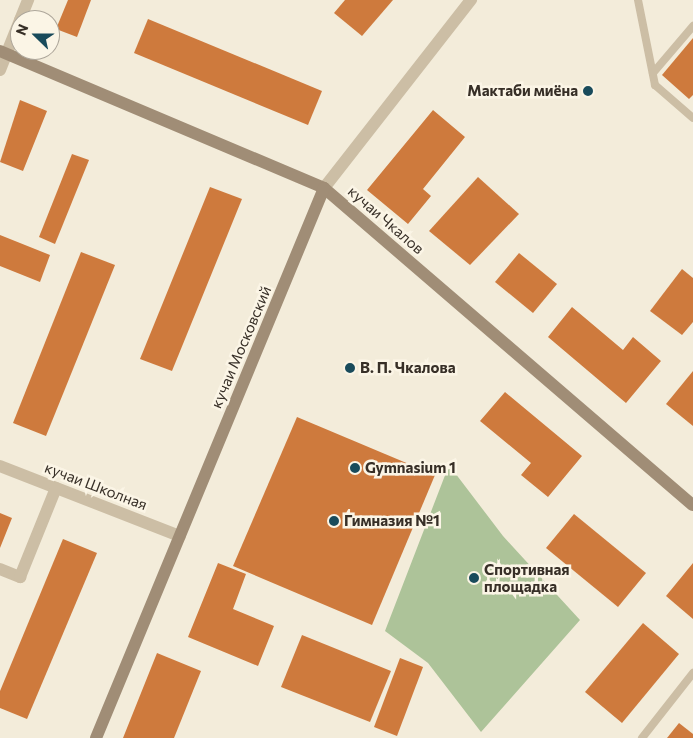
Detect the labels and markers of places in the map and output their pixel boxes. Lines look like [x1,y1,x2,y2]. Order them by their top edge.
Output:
place label: Мактаби миёна [467,82,578,100]
marker: Мактаби миёна [582,85,594,97]
place label: В. П. Чкалова [360,359,456,377]
marker: В. П. Чкалова [344,362,356,374]
place label: Gymnasium 1 [365,459,456,477]
marker: Gymnasium 1 [349,462,361,474]
place label: Гимназия №1 [344,512,440,530]
marker: Гимназия №1 [328,515,340,527]
place label: Спортивная площадка [484,560,570,595]
marker: Спортивная площадка [468,572,480,584]

